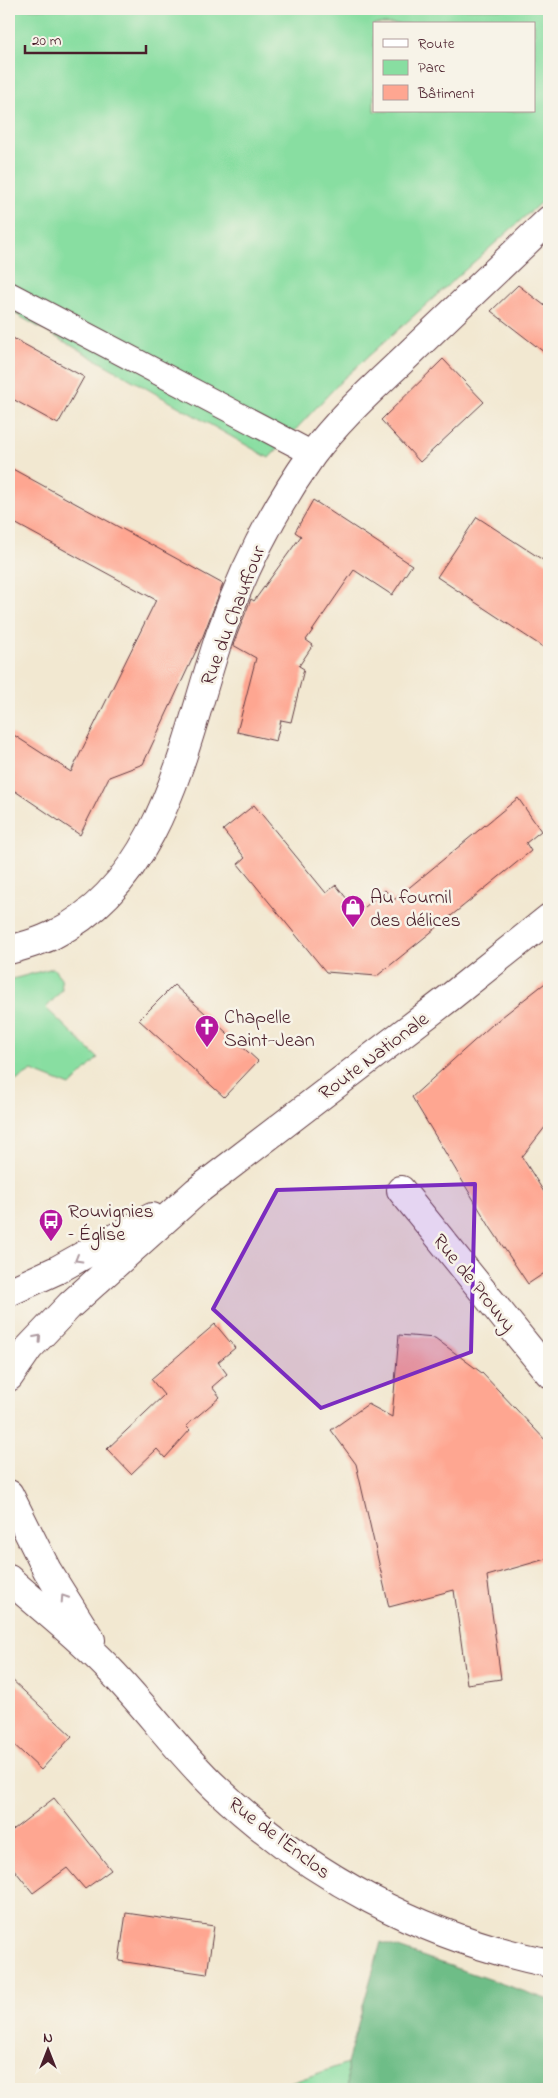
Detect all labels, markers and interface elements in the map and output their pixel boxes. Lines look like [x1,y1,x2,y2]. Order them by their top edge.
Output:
scale bar [25,22,146,54]
legend [373,22,536,112]
text: 20 m [32,30,62,52]
text: Route [418,33,455,55]
text: Parc [418,57,446,79]
text: Bâtiment [417,83,475,105]
street label: Rue du Chauffour [194,541,275,690]
place label: Au fournil des délices [370,884,461,936]
shop icon: Au fournil des délices [340,894,366,928]
place label: Chapelle Saint-Jean [224,1004,315,1056]
street label: Route Nationale [313,1006,436,1108]
church icon: Chapelle Saint-Jean [194,1014,220,1048]
place label: Rouvignies – Église [68,1198,154,1251]
bus stop icon: Rouvignies – Église [38,1208,64,1242]
street label: Rue de Prouvy [424,1228,522,1339]
one-way arrow [75,1252,84,1262]
one-way arrow [32,1335,41,1344]
one-way arrow [61,1595,71,1604]
street label: Rue de l'Enclos [221,1791,336,1887]
north arrow [22,2026,72,2076]
text: N [43,2028,53,2049]

